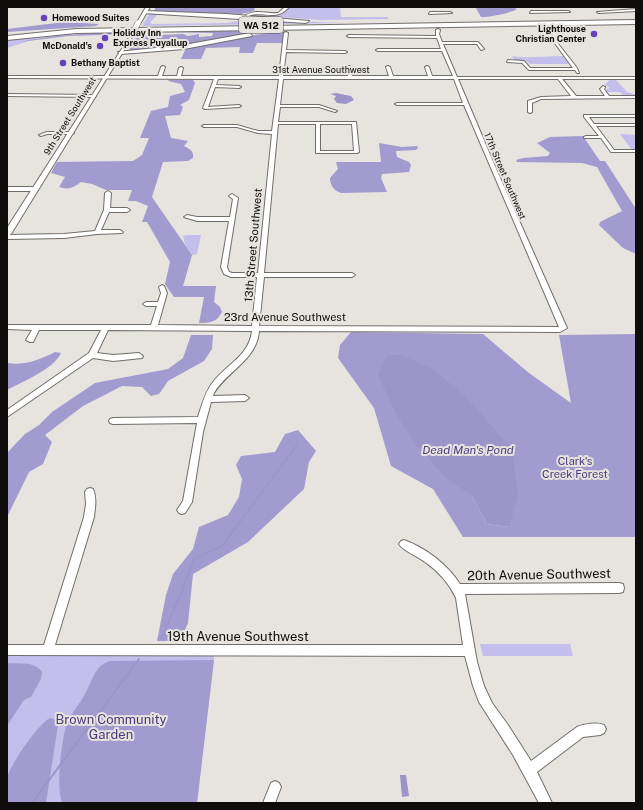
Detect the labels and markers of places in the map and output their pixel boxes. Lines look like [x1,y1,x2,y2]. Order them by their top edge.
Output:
place label: Homewood Suites [52,12,130,23]
marker: Homewood Suites [39,13,49,23]
place label: Lighthouse Christian Center [515,23,586,44]
place label: Holiday Inn Express Puyallup [113,27,188,48]
marker: Lighthouse Christian Center [589,29,599,39]
marker: Holiday Inn Express Puyallup [100,33,110,43]
place label: McDonald's [42,40,92,51]
marker: McDonald's [95,41,105,51]
place label: Bethany Baptist [71,57,140,68]
marker: Bethany Baptist [58,58,68,68]

